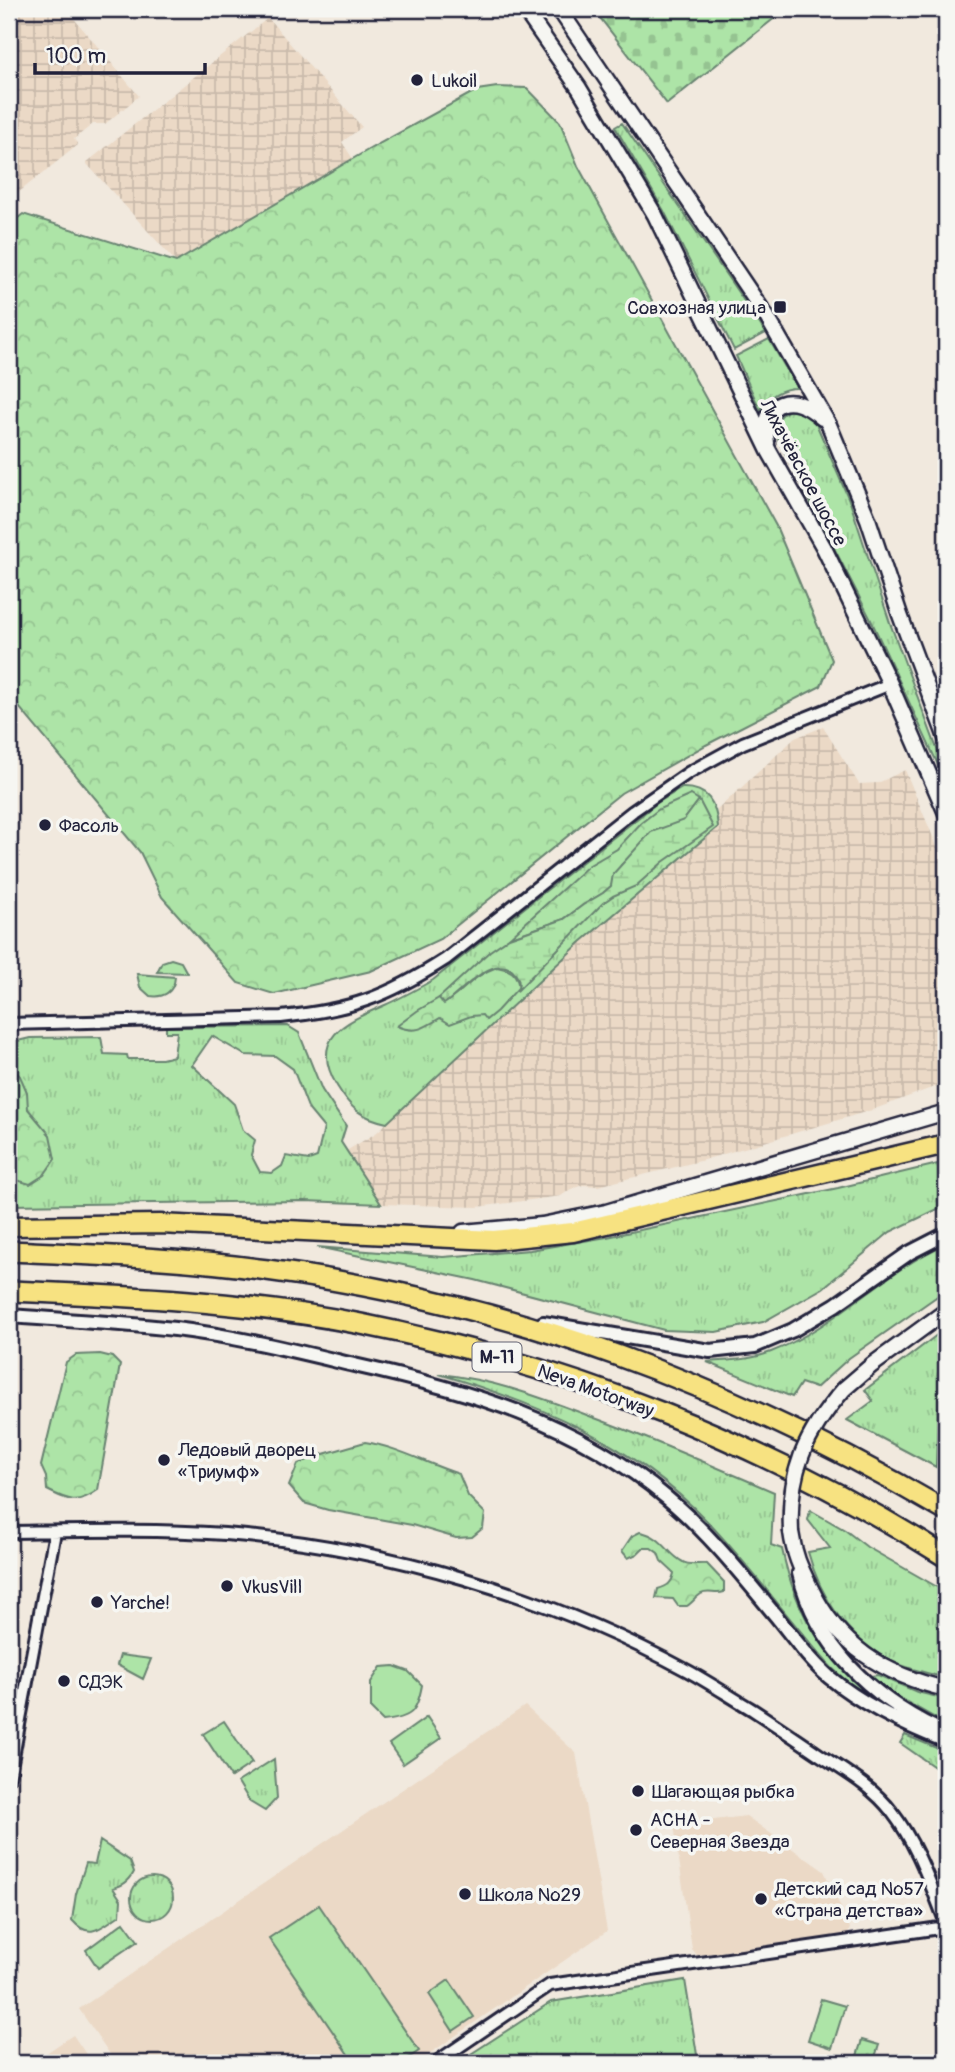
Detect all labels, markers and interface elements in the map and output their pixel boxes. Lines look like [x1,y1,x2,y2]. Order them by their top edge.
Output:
scale bar [35,32,205,76]
text: 100 m [46,43,106,70]
place label: Lukoil [431,69,477,93]
marker: Lukoil [409,72,425,88]
place label: Совхозная улица [627,296,766,320]
marker: Совхозная улица [772,299,788,315]
street label: Лихачёвское шоссе [754,394,852,551]
place label: Фасоль [59,814,119,838]
marker: Фасоль [37,817,53,833]
road number: М-11 [472,1342,522,1372]
street label: Neva Motorway [534,1359,657,1423]
place label: Ледовый дворец «Триумф» [177,1438,316,1484]
marker: Ледовый дворец «Триумф» [156,1452,172,1468]
place label: VkusVill [241,1575,302,1599]
marker: VkusVill [219,1578,235,1594]
place label: Yarche! [110,1591,170,1615]
marker: Yarche! [89,1594,105,1610]
place label: СДЭК [78,1670,123,1694]
marker: СДЭК [56,1673,72,1689]
place label: Шагающая рыбка [652,1780,795,1804]
marker: Шагающая рыбка [630,1783,646,1799]
place label: АСНА - Северная Звезда [650,1808,790,1854]
marker: АСНА - Северная Звезда [628,1822,644,1838]
place label: Детский сад №57 «Страна детства» [774,1877,924,1923]
place label: Школа №29 [479,1883,581,1907]
marker: Школа №29 [457,1886,473,1902]
marker: Детский сад №57 «Страна детства» [753,1891,769,1907]

